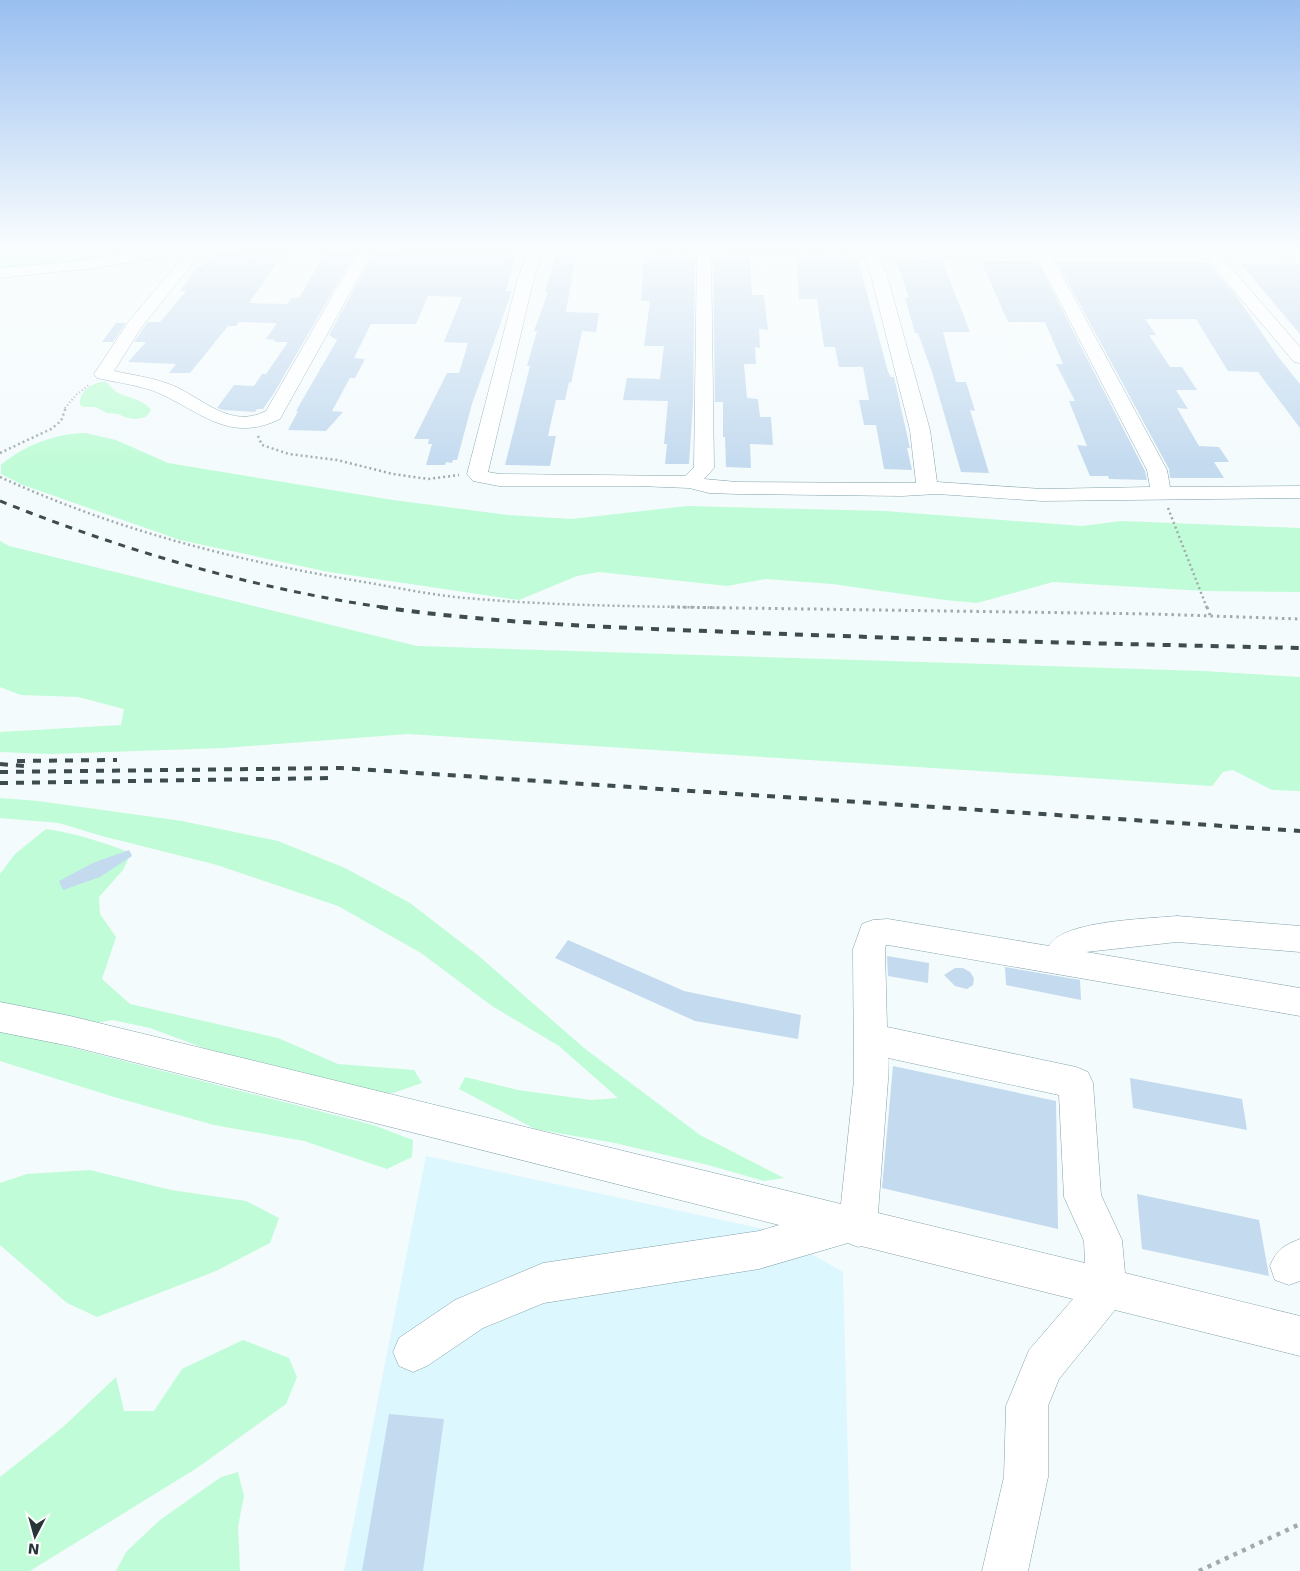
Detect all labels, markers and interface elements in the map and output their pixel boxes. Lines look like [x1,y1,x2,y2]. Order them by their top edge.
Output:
north arrow [10,1511,60,1561]
text: N [27,1540,40,1557]

